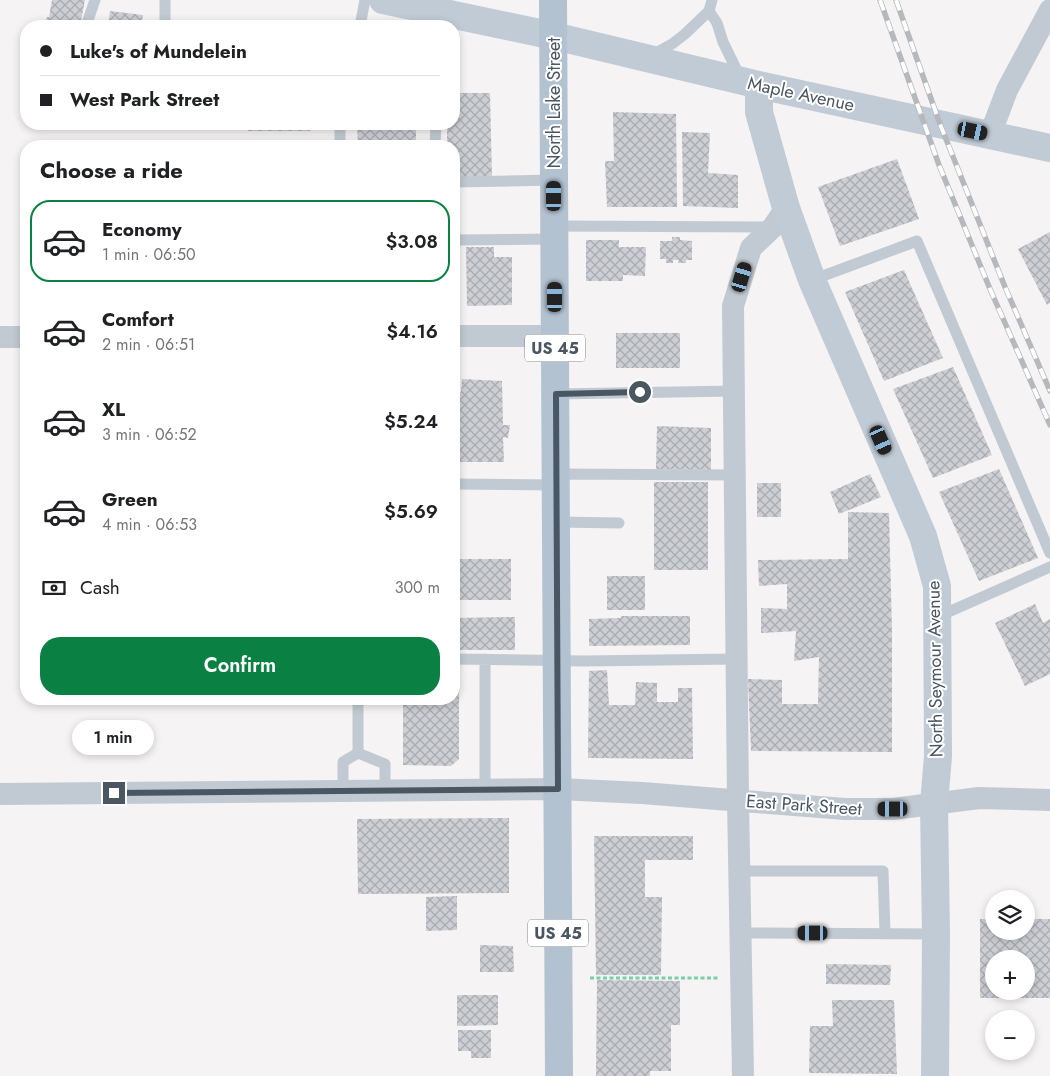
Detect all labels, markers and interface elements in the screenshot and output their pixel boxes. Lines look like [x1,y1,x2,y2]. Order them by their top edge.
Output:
street label: North Lake Street [541,37,567,169]
text: Luke's of Mundelein [70,38,247,65]
street label: Maple Avenue [745,70,857,118]
text: West Park Street [70,86,219,113]
car [956,121,989,141]
text: Choose a ride [40,154,183,186]
car [546,181,561,211]
text: Economy [102,216,182,243]
icon: car [42,219,87,264]
text: $3.08 [386,228,438,255]
text: 1 min · 06:50 [102,243,196,266]
car [730,260,753,294]
car [547,282,562,312]
text: Comfort [102,306,174,333]
icon: car [42,309,87,354]
text: $4.16 [386,318,438,345]
text: 2 min · 06:51 [102,333,195,356]
road number: US 45 [525,334,585,362]
route start [629,381,651,403]
text: XL [102,396,125,423]
icon: car [42,399,87,444]
text: $5.24 [384,408,438,435]
text: 3 min · 06:52 [102,423,197,446]
car [868,423,893,457]
text: Green [102,486,158,513]
icon: car [42,489,87,534]
text: $5.69 [384,498,438,525]
text: 4 min · 06:53 [102,513,197,536]
icon: cash [40,574,68,602]
text: Cash [80,574,120,601]
text: 300 m [395,576,440,599]
street label: North Seymour Avenue [920,580,950,758]
button: Confirm [40,637,440,695]
callout: 1 min [73,720,155,756]
text: 1 min [94,726,132,749]
route end [103,782,125,804]
street label: East Park Street [745,788,863,822]
car [878,802,908,817]
map controls [985,890,1035,1060]
button: layers [985,890,1035,940]
road number: US 45 [528,920,588,946]
car [798,926,828,941]
button: + [985,950,1035,1000]
button: − [985,1010,1035,1060]

